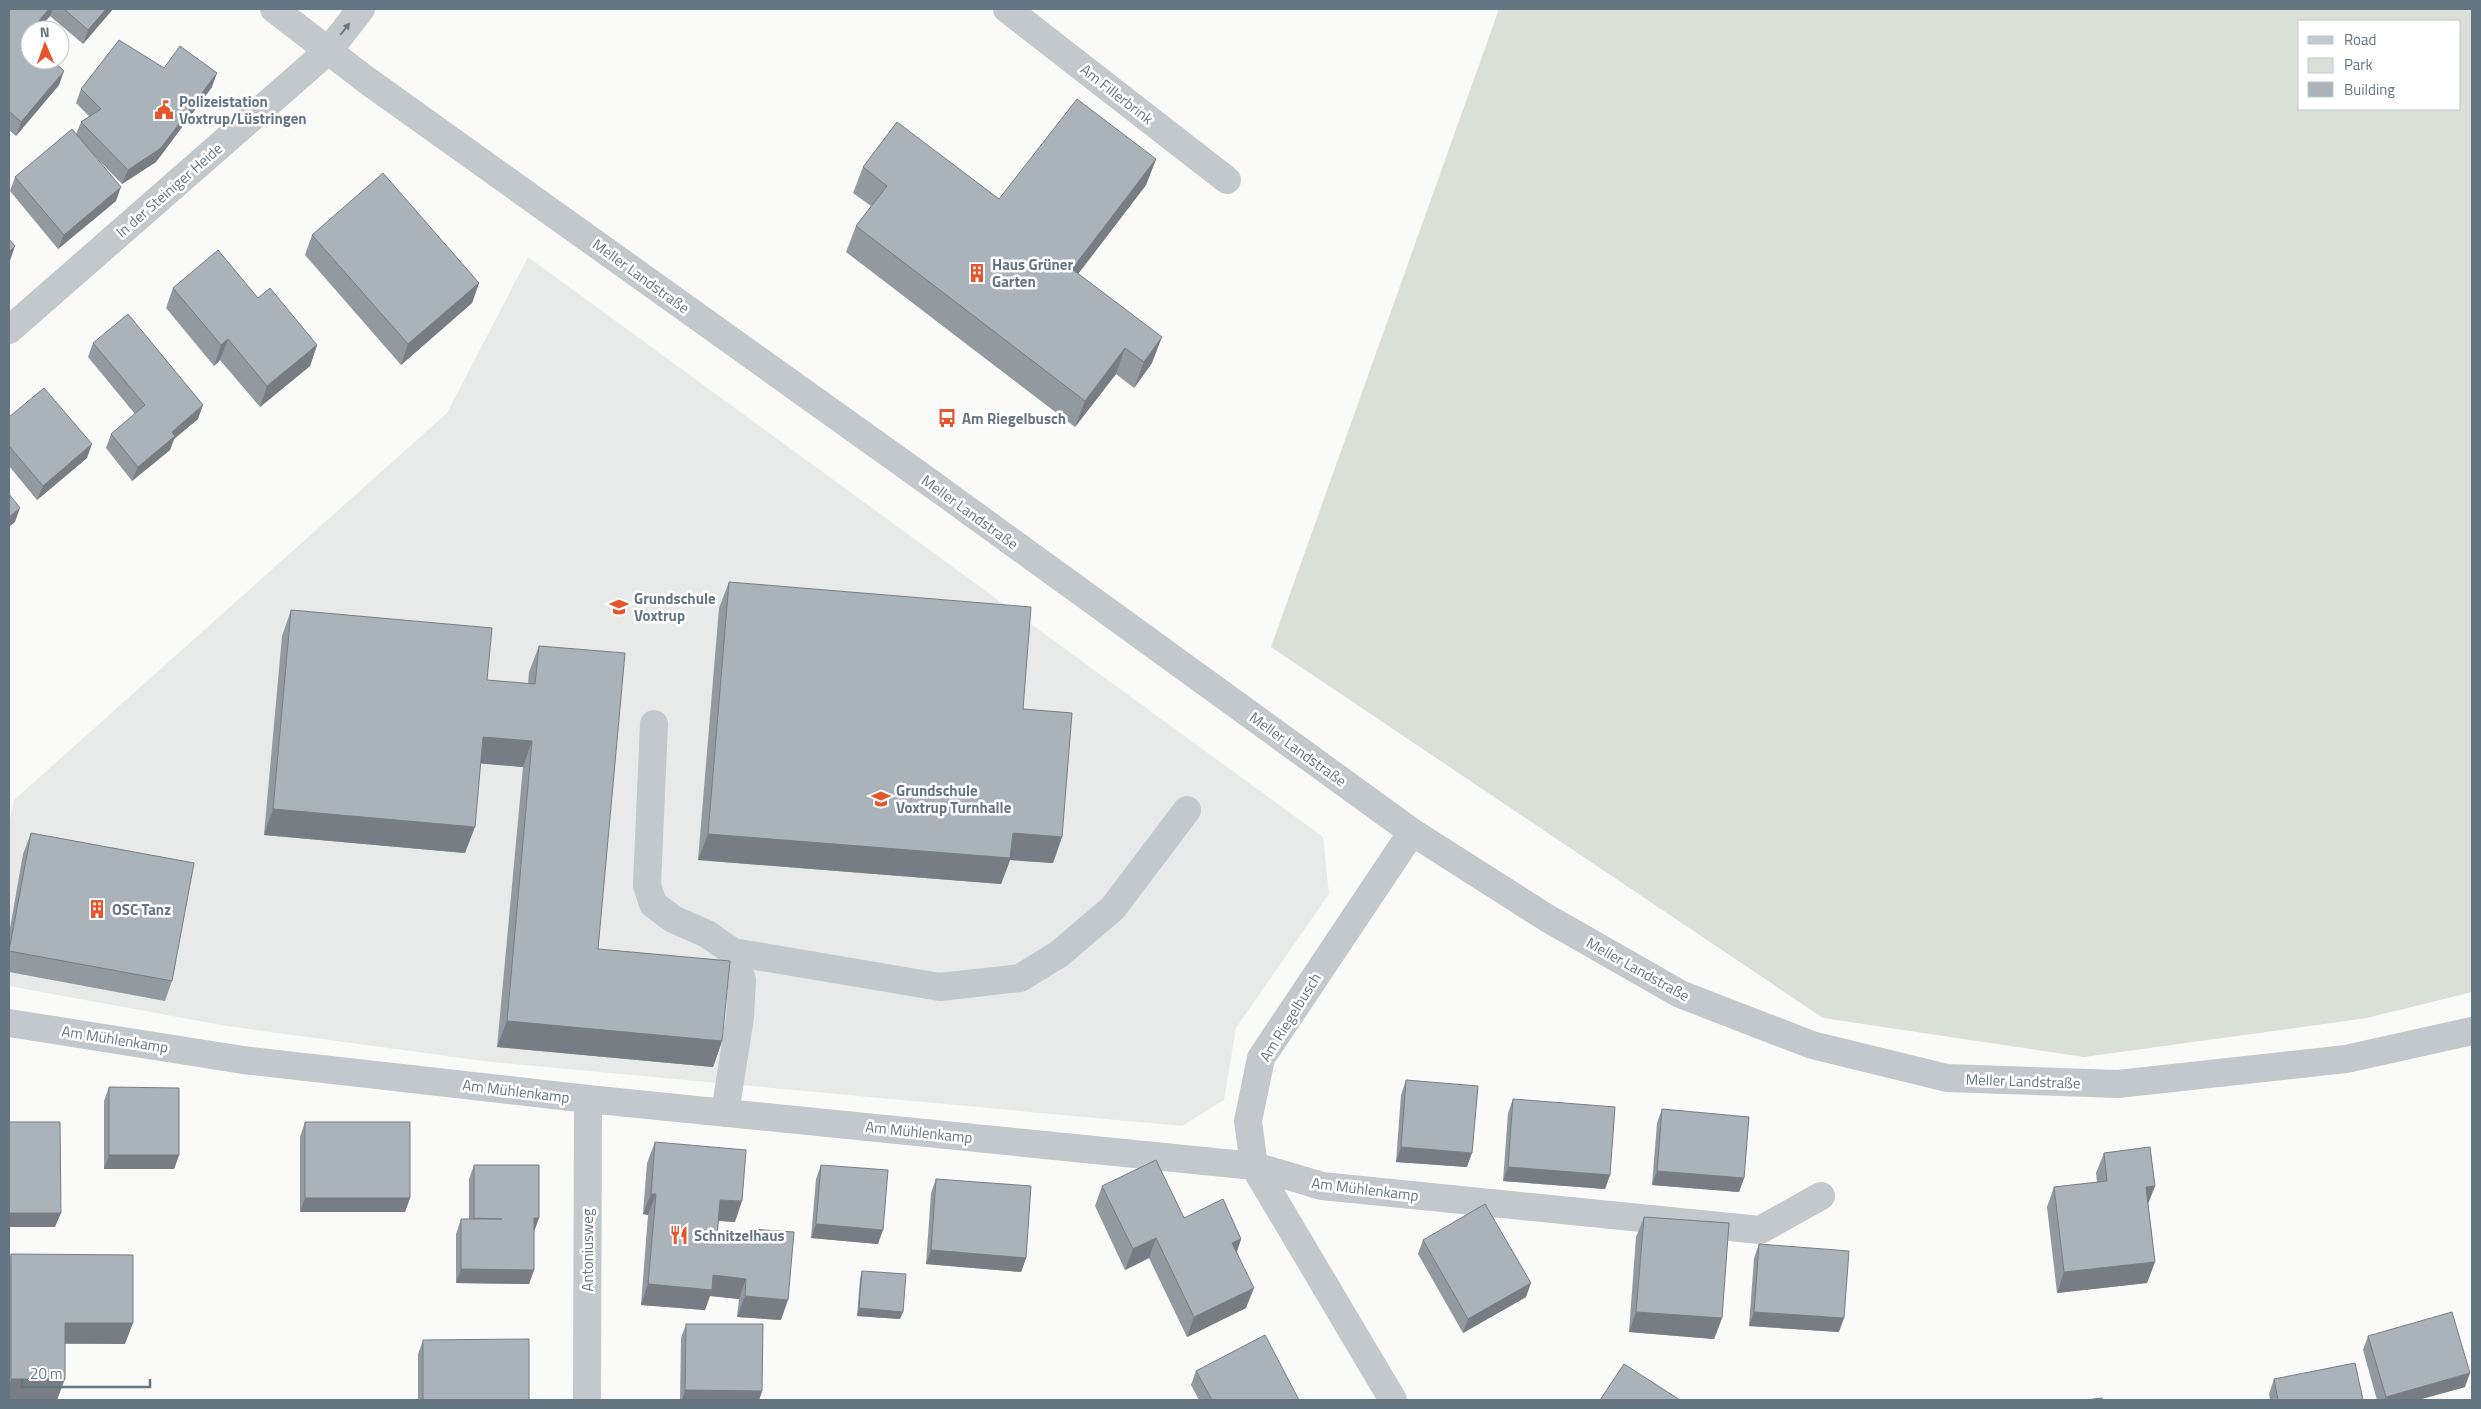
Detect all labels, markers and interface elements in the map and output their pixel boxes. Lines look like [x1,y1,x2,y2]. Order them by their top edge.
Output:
north arrow [20,20,70,70]
legend [2298,20,2461,110]
text: N [39,21,50,42]
one-way arrow [339,23,350,36]
text: Road [2344,28,2376,51]
text: Park [2344,53,2373,76]
street label: Am Fillerbrink [1076,58,1158,130]
text: Building [2344,78,2395,101]
place label: Polizeistation Voxtrup/Lüstringen [179,90,307,130]
public building icon: Polizeistation Voxtrup/Lüstringen [153,99,175,121]
street label: In der Steiniger Heide [111,137,227,243]
street label: Meller Landstraße [588,233,694,319]
place label: Haus Grüner Garten [992,253,1073,293]
building icon: Haus Grüner Garten [966,262,988,284]
bus stop icon: Am Riegelbusch [936,407,958,429]
place label: Am Riegelbusch [962,407,1066,430]
street label: Meller Landstraße [917,469,1023,555]
place label: Grundschule Voxtrup [634,587,716,627]
school or university icon: Grundschule Voxtrup [608,596,630,618]
street label: Meller Landstraße [1245,706,1351,792]
place label: Grundschule Voxtrup Turnhalle [896,779,1012,819]
school or university icon: Grundschule Voxtrup Turnhalle [870,788,892,810]
building icon: OSC Tanz [86,898,108,920]
place label: OSC Tanz [112,898,171,921]
street label: Meller Landstraße [1582,931,1694,1007]
street label: Am Riegelbusch [1253,968,1327,1066]
street label: Am Mühlenkamp [60,1019,170,1059]
street label: Meller Landstraße [1965,1068,2081,1094]
street label: Am Mühlenkamp [461,1073,571,1109]
street label: Am Mühlenkamp [864,1115,974,1149]
street label: Am Mühlenkamp [1310,1171,1420,1207]
street label: Antoniusweg [576,1208,599,1292]
restaurant icon: Schnitzelhaus [668,1224,690,1246]
place label: Schnitzelhaus [694,1224,785,1247]
scale bar [22,1356,150,1388]
text: 20 m [30,1362,63,1385]

